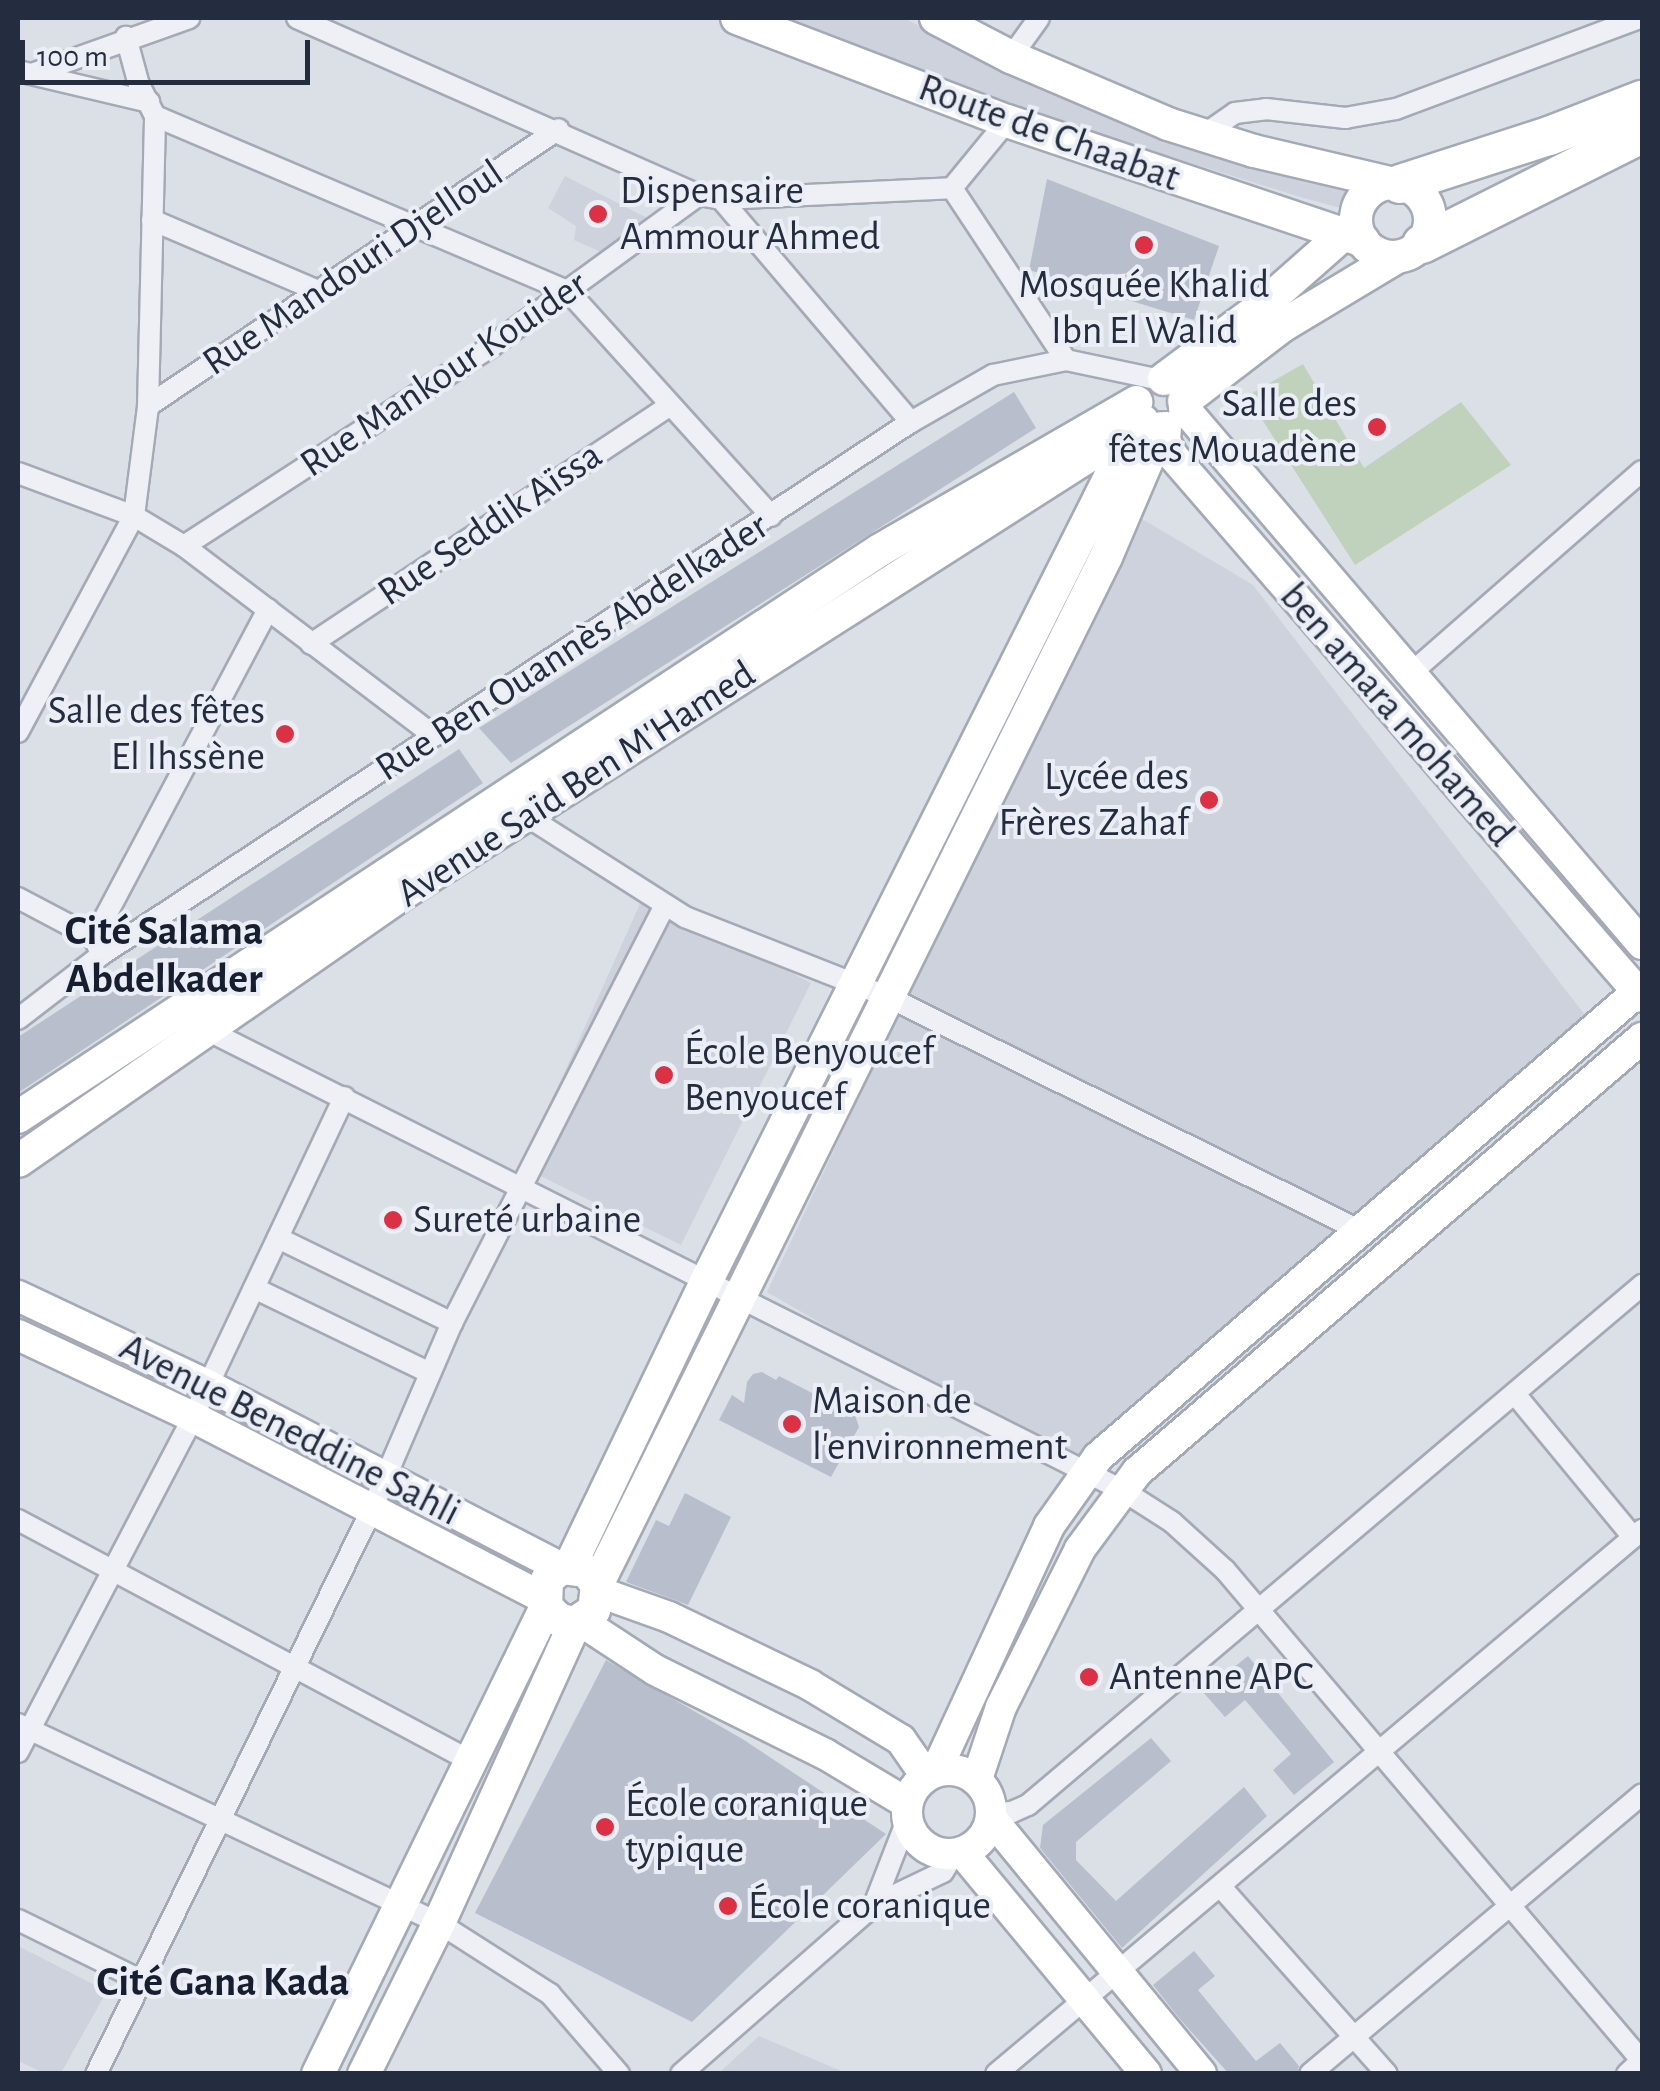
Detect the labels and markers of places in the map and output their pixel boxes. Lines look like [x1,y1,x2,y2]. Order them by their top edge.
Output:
place label: Dispensaire Ammour Ahmed [620,167,880,261]
marker: Dispensaire Ammour Ahmed [585,201,611,227]
marker: Mosquée Khalid Ibn El Walid [1133,234,1155,256]
place label: Mosquée Khalid Ibn El Walid [1019,261,1269,355]
place label: Salle des fêtes Mouadène [1108,380,1357,474]
marker: Salle des fêtes Mouadène [1366,416,1388,438]
place label: Salle des fêtes El Ihssène [48,687,265,781]
marker: Salle des fêtes El Ihssène [274,723,296,745]
place label: Lycée des Frères Zahaf [998,753,1189,847]
marker: Lycée des Frères Zahaf [1198,789,1220,811]
place label: École Benyoucef Benyoucef [684,1028,934,1122]
marker: École Benyoucef Benyoucef [653,1064,675,1086]
place label: Sureté urbaine [413,1196,641,1244]
marker: Sureté urbaine [382,1209,404,1231]
place label: Maison de l'environnement [812,1377,1067,1471]
marker: Maison de l'environnement [781,1413,803,1435]
place label: Antenne APC [1109,1653,1314,1701]
marker: Antenne APC [1078,1666,1100,1688]
place label: École coranique typique [625,1780,868,1874]
marker: École coranique typique [594,1816,616,1838]
place label: École coranique [748,1882,991,1930]
marker: École coranique [717,1895,739,1917]

